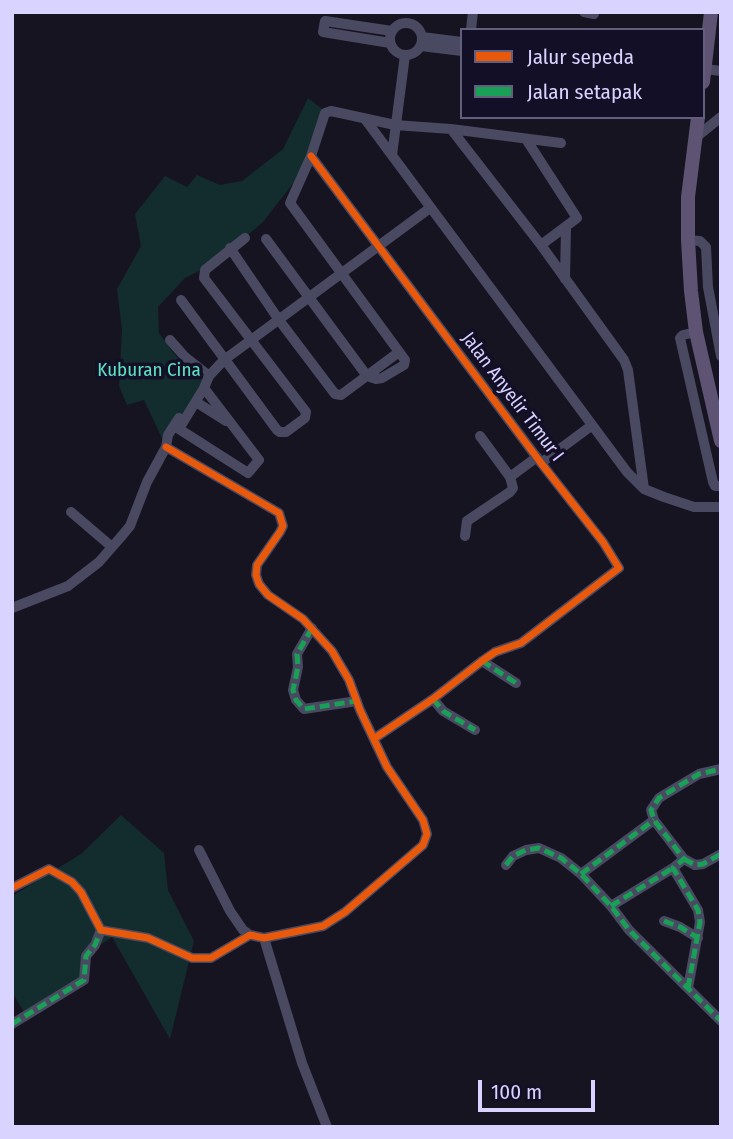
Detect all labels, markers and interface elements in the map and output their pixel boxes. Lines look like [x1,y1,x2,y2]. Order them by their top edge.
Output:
legend [460,28,705,119]
text: Jalur sepeda [527,44,634,70]
text: Jalan setapak [527,79,642,105]
street label: Jalan Anyelir Timur I [456,328,568,466]
park label: Kuburan Cina [97,360,201,382]
scale bar [481,1066,598,1110]
text: 100 m [491,1079,542,1105]

